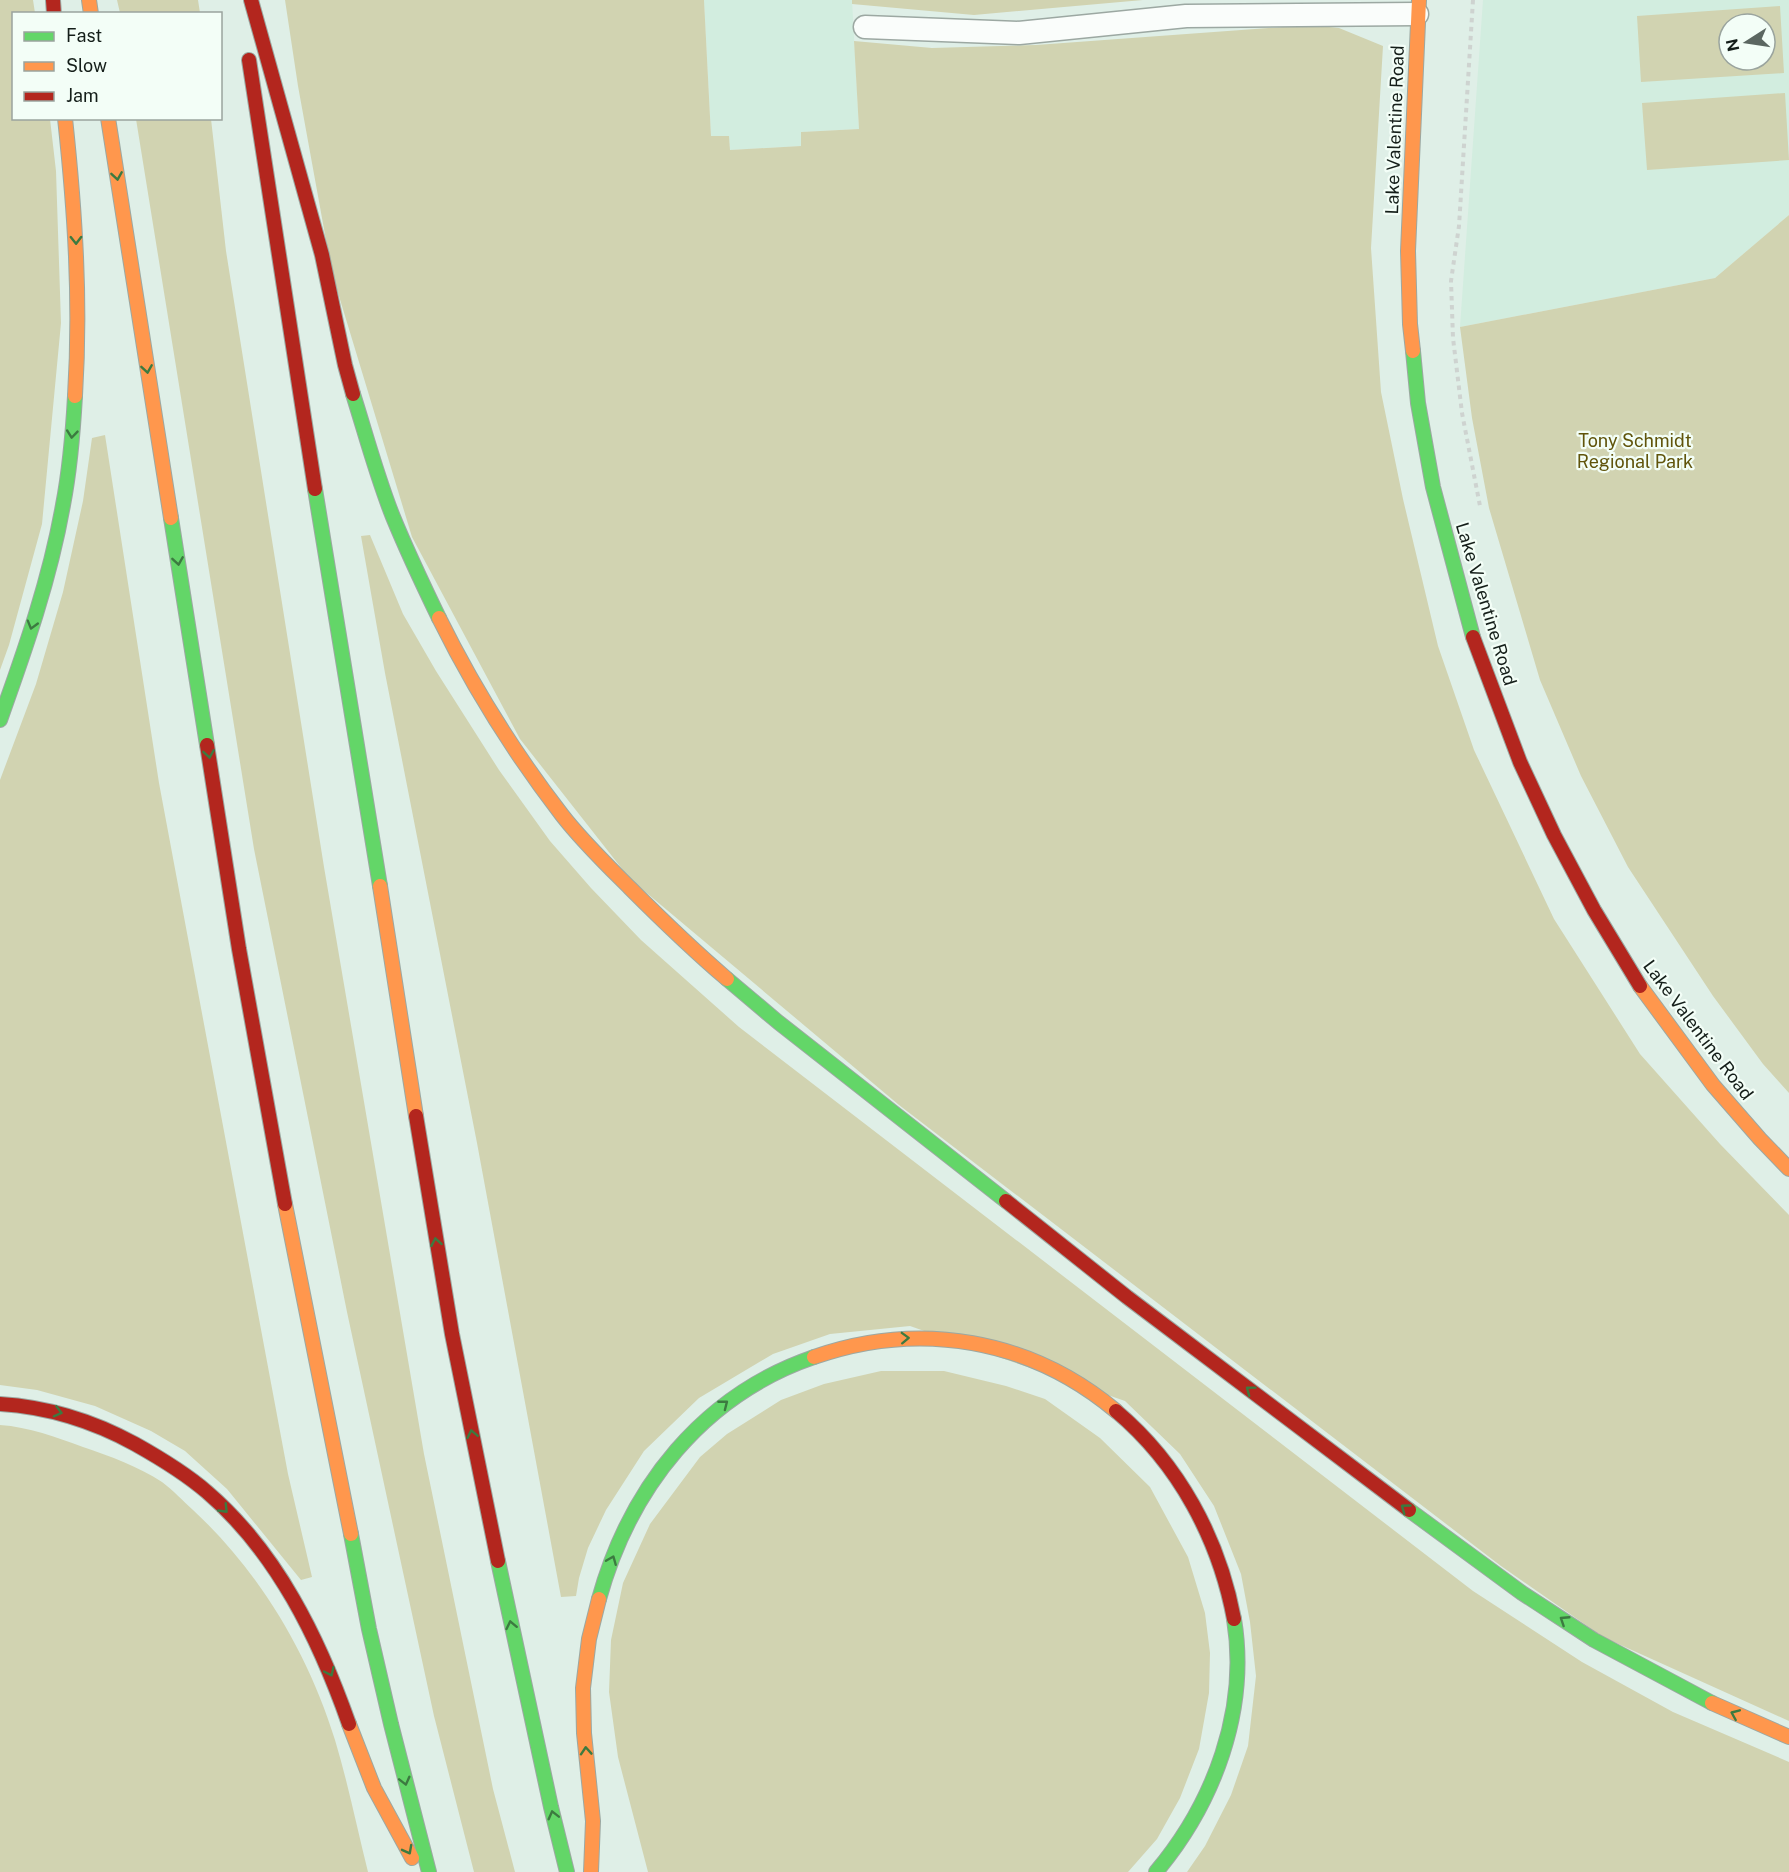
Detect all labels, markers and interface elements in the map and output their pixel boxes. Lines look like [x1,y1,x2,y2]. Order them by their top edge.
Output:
legend [12,12,222,120]
north arrow [1717,12,1777,72]
text: Fast [66,25,102,46]
text: N [1722,37,1743,53]
street label: Lake Valentine Road [1381,45,1408,215]
text: Slow [66,55,107,76]
text: Jam [66,85,99,106]
one-way arrow [110,172,122,181]
one-way arrow [69,235,82,244]
one-way arrow [141,364,153,373]
one-way arrow [66,430,79,439]
park label: Tony Schmidt Regional Park [1577,430,1693,472]
street label: Lake Valentine Road [1452,520,1521,688]
one-way arrow [171,556,184,566]
one-way arrow [27,619,39,630]
one-way arrow [202,749,214,759]
street label: Lake Valentine Road [1639,956,1758,1104]
one-way arrow [430,1237,443,1247]
one-way arrow [900,1332,909,1344]
one-way arrow [1245,1386,1256,1397]
one-way arrow [718,1400,729,1411]
one-way arrow [52,1405,62,1418]
one-way arrow [466,1429,479,1439]
one-way arrow [217,1502,228,1513]
one-way arrow [1401,1504,1412,1515]
one-way arrow [605,1555,617,1566]
one-way arrow [1560,1616,1570,1628]
one-way arrow [505,1620,518,1630]
one-way arrow [322,1666,334,1677]
one-way arrow [1731,1709,1742,1721]
one-way arrow [580,1746,593,1755]
one-way arrow [398,1776,411,1786]
one-way arrow [547,1810,560,1820]
one-way arrow [401,1844,412,1855]

